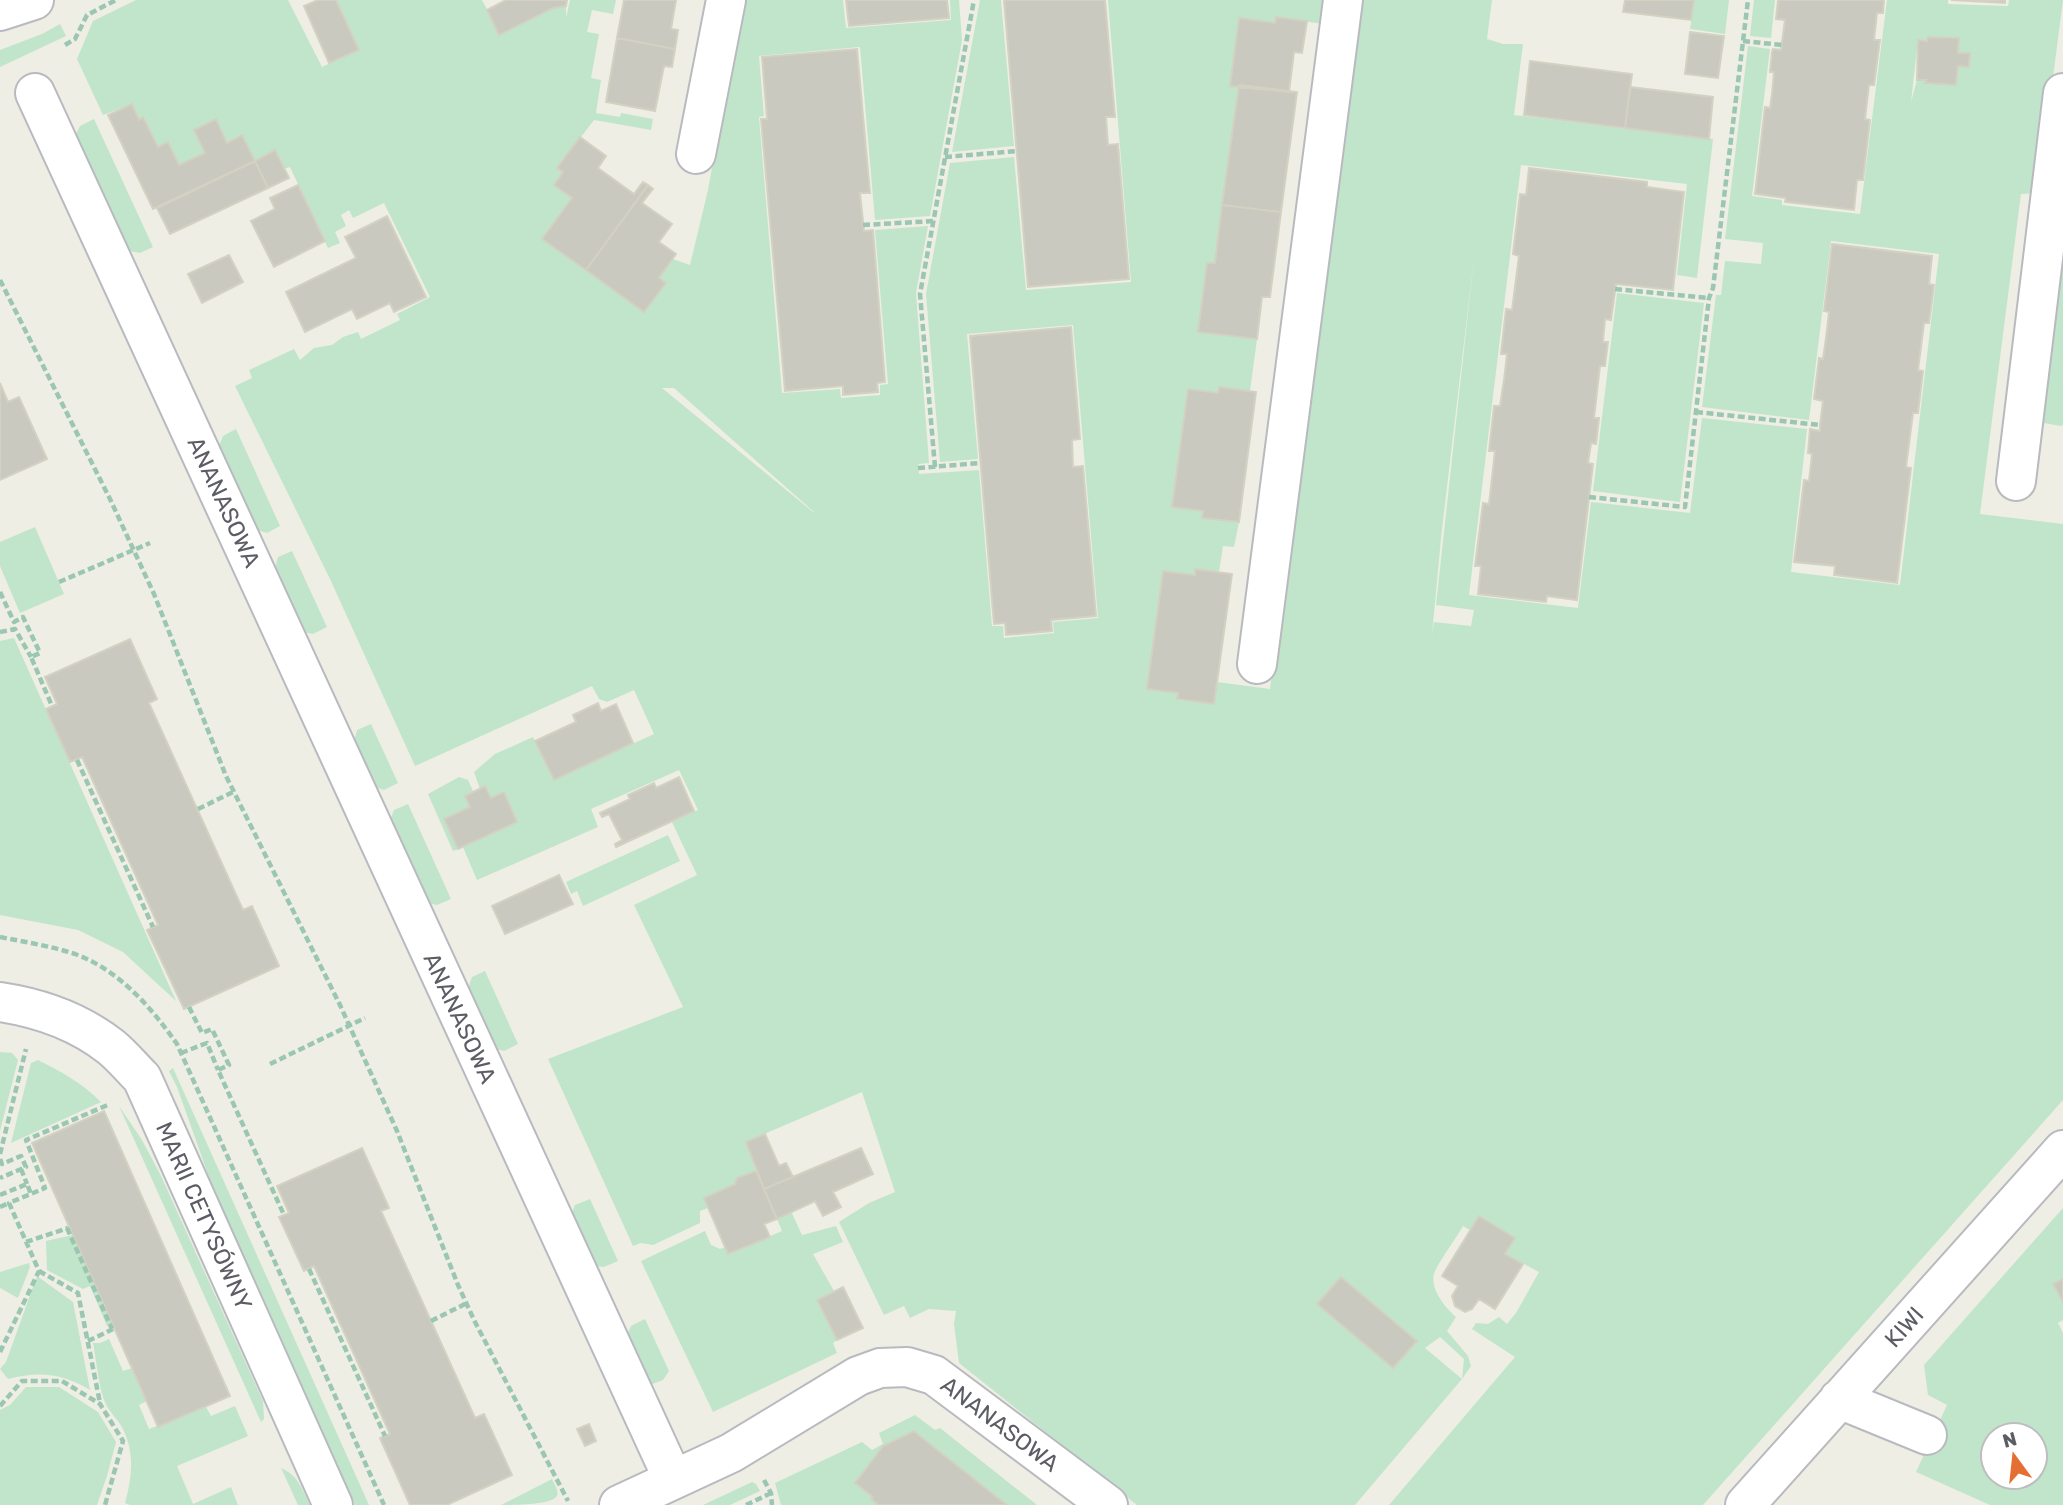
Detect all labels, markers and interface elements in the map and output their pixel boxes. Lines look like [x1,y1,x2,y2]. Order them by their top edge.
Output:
street label: ANANASOWA [182,432,266,572]
street label: ANANASOWA [418,948,502,1088]
street label: MARII CETYSÓWNY [150,1118,258,1314]
street label: KIWI [1879,1301,1929,1353]
street label: ANANASOWA [935,1370,1065,1478]
north arrow [1979,1421,2049,1491]
text: N [2000,1427,2019,1453]

